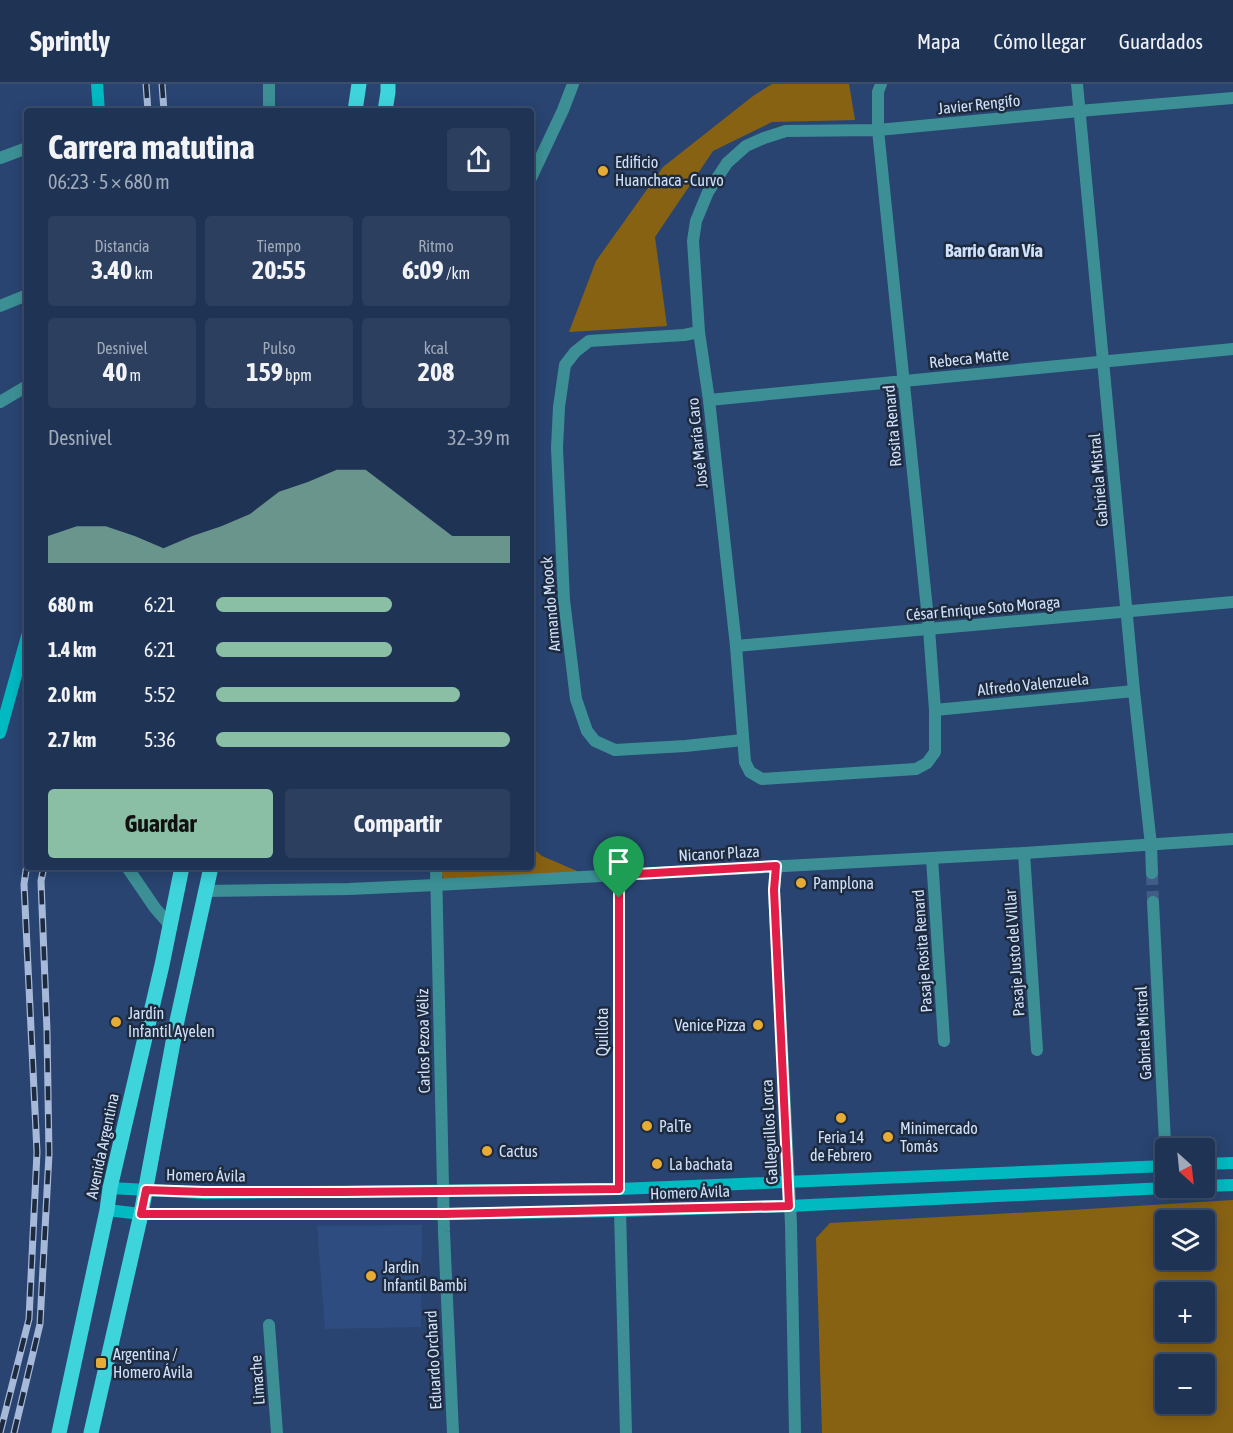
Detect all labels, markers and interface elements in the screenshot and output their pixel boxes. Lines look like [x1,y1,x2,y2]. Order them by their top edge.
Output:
text: Sprintly [30,25,110,57]
text: Mapa [917,29,961,53]
text: Cómo llegar [994,29,1086,53]
text: Guardados [1119,29,1203,53]
street label: Javier Rengifo [937,91,1021,118]
text: Carrera matutina [48,128,255,166]
button: share [447,128,510,191]
place label: Edificio Huanchaca - Curvo [615,153,724,189]
marker: Edificio Huanchaca - Curvo [596,164,610,178]
text: 06:23 · 5 × 680 m [48,170,170,193]
text: Distancia [94,237,150,255]
text: Tiempo [257,237,301,255]
text: Ritmo [418,237,454,255]
district label: Barrio Gran Vía [945,240,1043,261]
text: 3.40 [91,255,132,285]
text: 20:55 [252,255,306,285]
text: 6:09 [402,255,444,285]
text: km [132,264,153,282]
text: /km [444,264,470,282]
text: Desnivel [96,339,148,357]
text: Pulso [263,339,295,357]
text: kcal [424,339,448,357]
street label: Rebeca Matte [928,345,1010,371]
text: 40 [103,357,127,387]
text: 159 [246,357,283,387]
text: 208 [418,357,454,387]
text: m [127,366,141,384]
text: bpm [283,366,312,384]
street label: Rosita Renard [879,384,905,468]
street label: José María Caro [683,397,711,489]
text: Desnivel [48,426,112,449]
text: 32–39 m [447,426,510,449]
street label: Gabriela Mistral [1085,432,1111,527]
street label: Armando Moock [537,556,563,652]
street label: César Enrique Soto Moraga [905,592,1061,625]
text: 680 m [48,593,93,616]
text: 6:21 [144,593,176,616]
text: 1.4 km [48,638,96,661]
text: 6:21 [144,638,176,661]
street label: Alfredo Valenzuela [976,669,1090,699]
text: 2.0 km [48,683,96,706]
text: 5:52 [144,683,176,706]
text: 2.7 km [48,728,96,751]
text: 5:36 [144,728,176,751]
button: Guardar [48,789,273,858]
button: Compartir [285,789,510,858]
pin [593,836,644,898]
street label: Nicanor Plaza [678,842,760,864]
icon: arrive [602,845,635,878]
place label: Pamplona [813,874,874,893]
marker: Pamplona [794,876,808,890]
street label: Pasaje Rosita Renard [909,889,936,1013]
street label: Pasaje Justo del Villar [1001,889,1028,1017]
street label: Gabriela Mistral [1132,985,1154,1080]
street label: Carlos Pezoa Véliz [413,988,433,1094]
place label: Jardín Infantil Ayelen [128,1004,215,1041]
street label: Quillota [593,1008,611,1056]
marker: Jardín Infantil Ayelen [109,1015,123,1029]
place label: Venice Pizza [674,1016,746,1034]
marker: Venice Pizza [751,1018,765,1032]
street label: Galleguillos Lorca [757,1079,782,1185]
street label: Avenida Argentina [82,1092,123,1201]
marker: Feria 14 de Febrero [834,1111,848,1125]
place label: PalTe [659,1117,692,1135]
marker: PalTe [640,1119,654,1133]
place label: Minimercado Tomás [900,1119,978,1155]
place label: Feria 14 de Febrero [810,1128,872,1164]
marker: Minimercado Tomás [881,1130,895,1144]
north arrow [1155,1138,1215,1198]
map controls [1155,1138,1215,1414]
place label: Cactus [499,1142,538,1160]
marker: Cactus [480,1144,494,1158]
place label: La bachata [669,1155,733,1173]
marker: La bachata [650,1157,664,1171]
street label: Homero Ávila [166,1165,246,1185]
street label: Homero Ávila [650,1182,730,1202]
button: layers [1155,1210,1215,1270]
place label: Jardin Infantil Bambi [383,1258,467,1294]
marker: Jardin Infantil Bambi [364,1269,378,1283]
button: + [1155,1282,1215,1342]
street label: Eduardo Orchard [421,1310,445,1410]
place label: Argentina / Homero Ávila [113,1345,193,1381]
button: − [1155,1354,1215,1414]
street label: Limache [246,1355,268,1405]
marker: Argentina / Homero Ávila [94,1356,108,1370]

